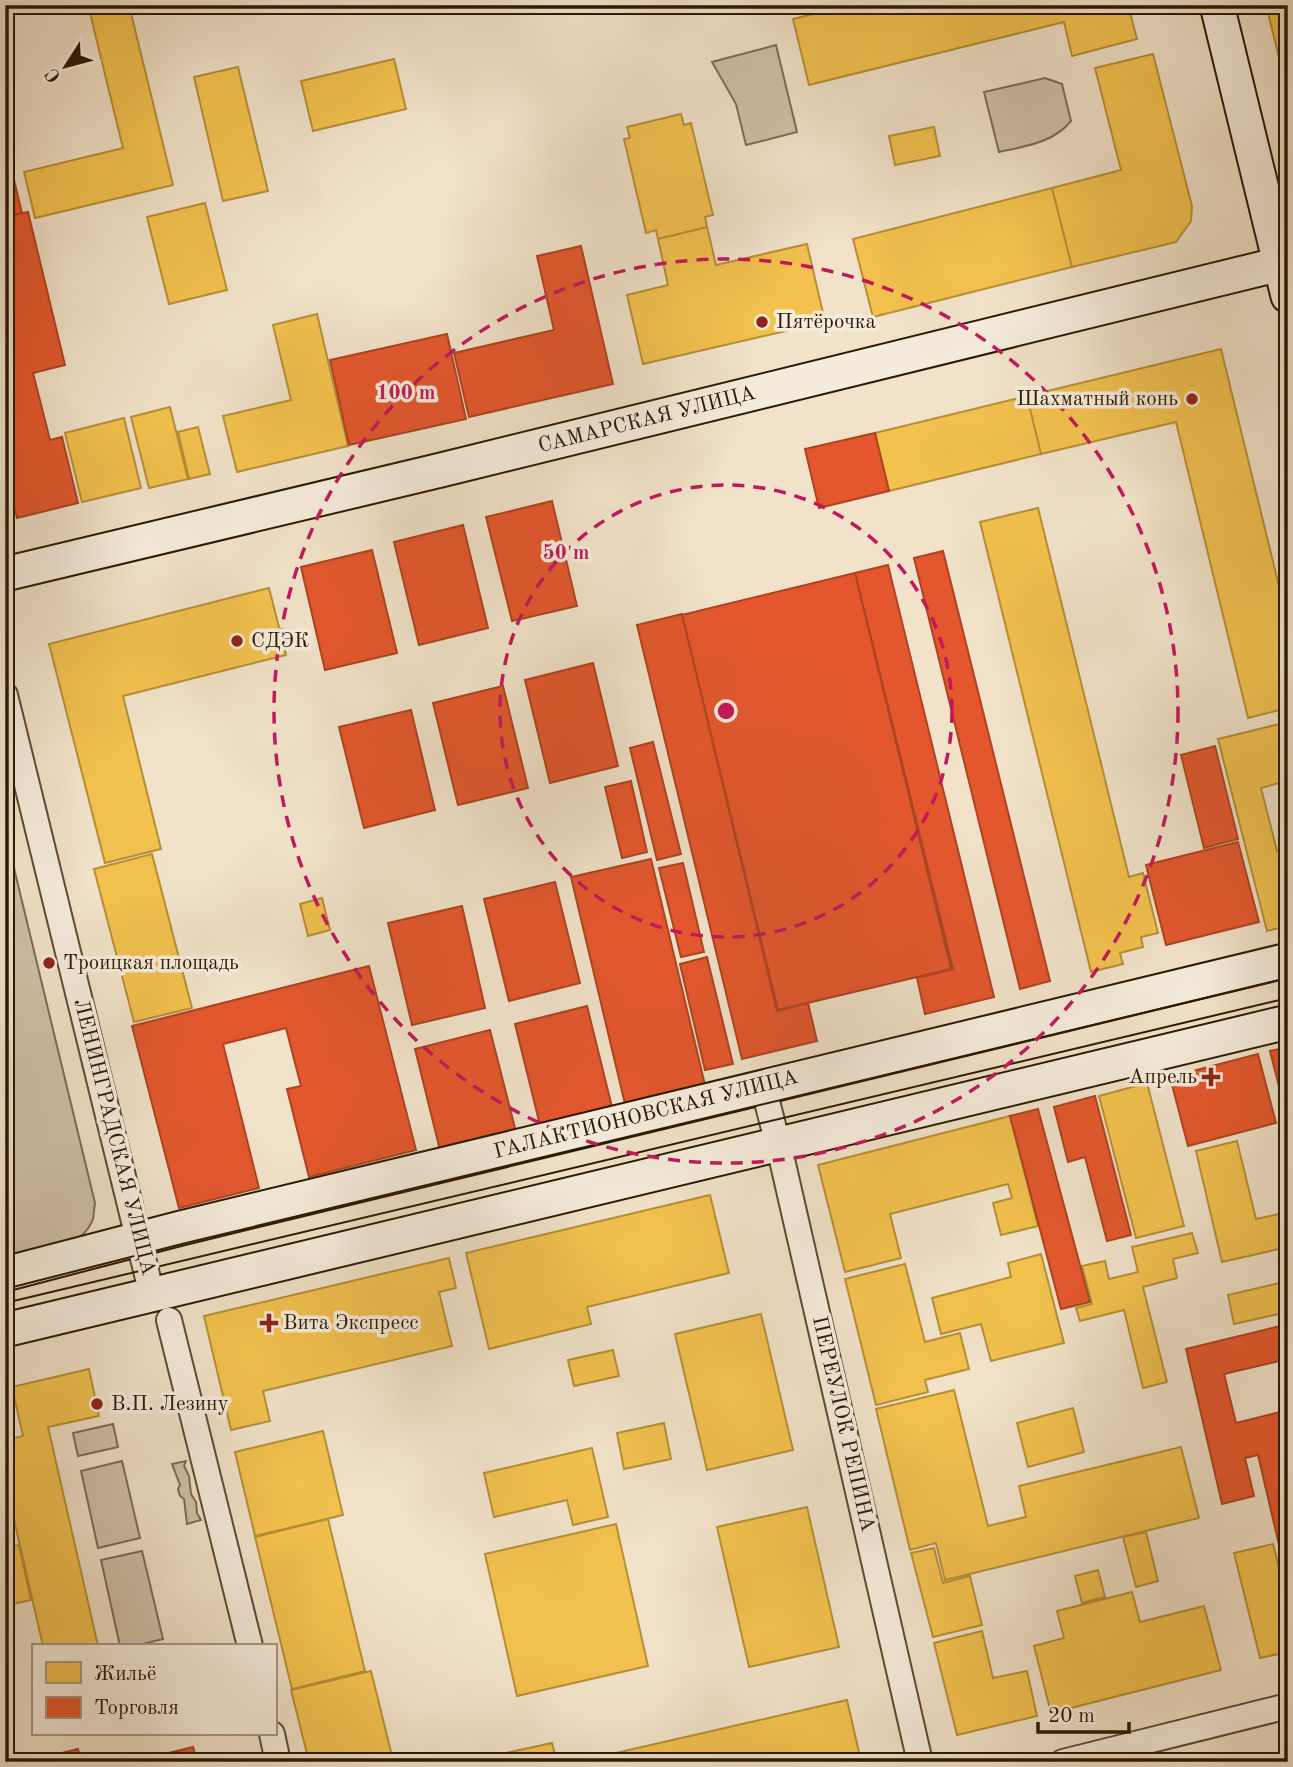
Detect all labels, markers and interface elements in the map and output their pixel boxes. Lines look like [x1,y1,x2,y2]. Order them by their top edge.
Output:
north arrow [32,32,102,102]
text: С [43,64,66,85]
place label: Пятёрочка [776,312,876,333]
marker: Пятёрочка [754,314,770,330]
text: 100 m [376,383,436,404]
street label: САМАРСКАЯ УЛИЦА [536,383,758,457]
place label: Шахматный конь [1016,389,1178,410]
marker: Шахматный конь [1184,391,1200,407]
text: 50 m [542,543,590,564]
place label: СДЭК [251,631,309,652]
marker: СДЭК [229,633,245,649]
centre of rings [714,699,738,723]
place label: Троицкая площадь [63,953,239,974]
marker: Троицкая площадь [41,955,57,971]
street label: ЛЕНИНГРАДСКАЯ УЛИЦА [69,997,159,1277]
street label: ГАЛАКТИОНОВСКАЯ УЛИЦА [492,1067,800,1163]
place label: Апрель [1129,1067,1197,1088]
marker: Апрель [1203,1069,1219,1085]
place label: Вита Экспресс [283,1313,418,1334]
street label: ПЕРЕУЛОК РЕПИНА [808,1314,878,1534]
marker: Вита Экспресс [261,1315,277,1331]
place label: В.П. Лезину [111,1394,229,1415]
marker: В.П. Лезину [89,1396,105,1412]
legend [32,1644,276,1736]
text: Жильё [94,1664,157,1685]
scale bar [1038,1690,1128,1734]
text: Торговля [94,1698,179,1719]
text: 20 m [1048,1706,1095,1727]

